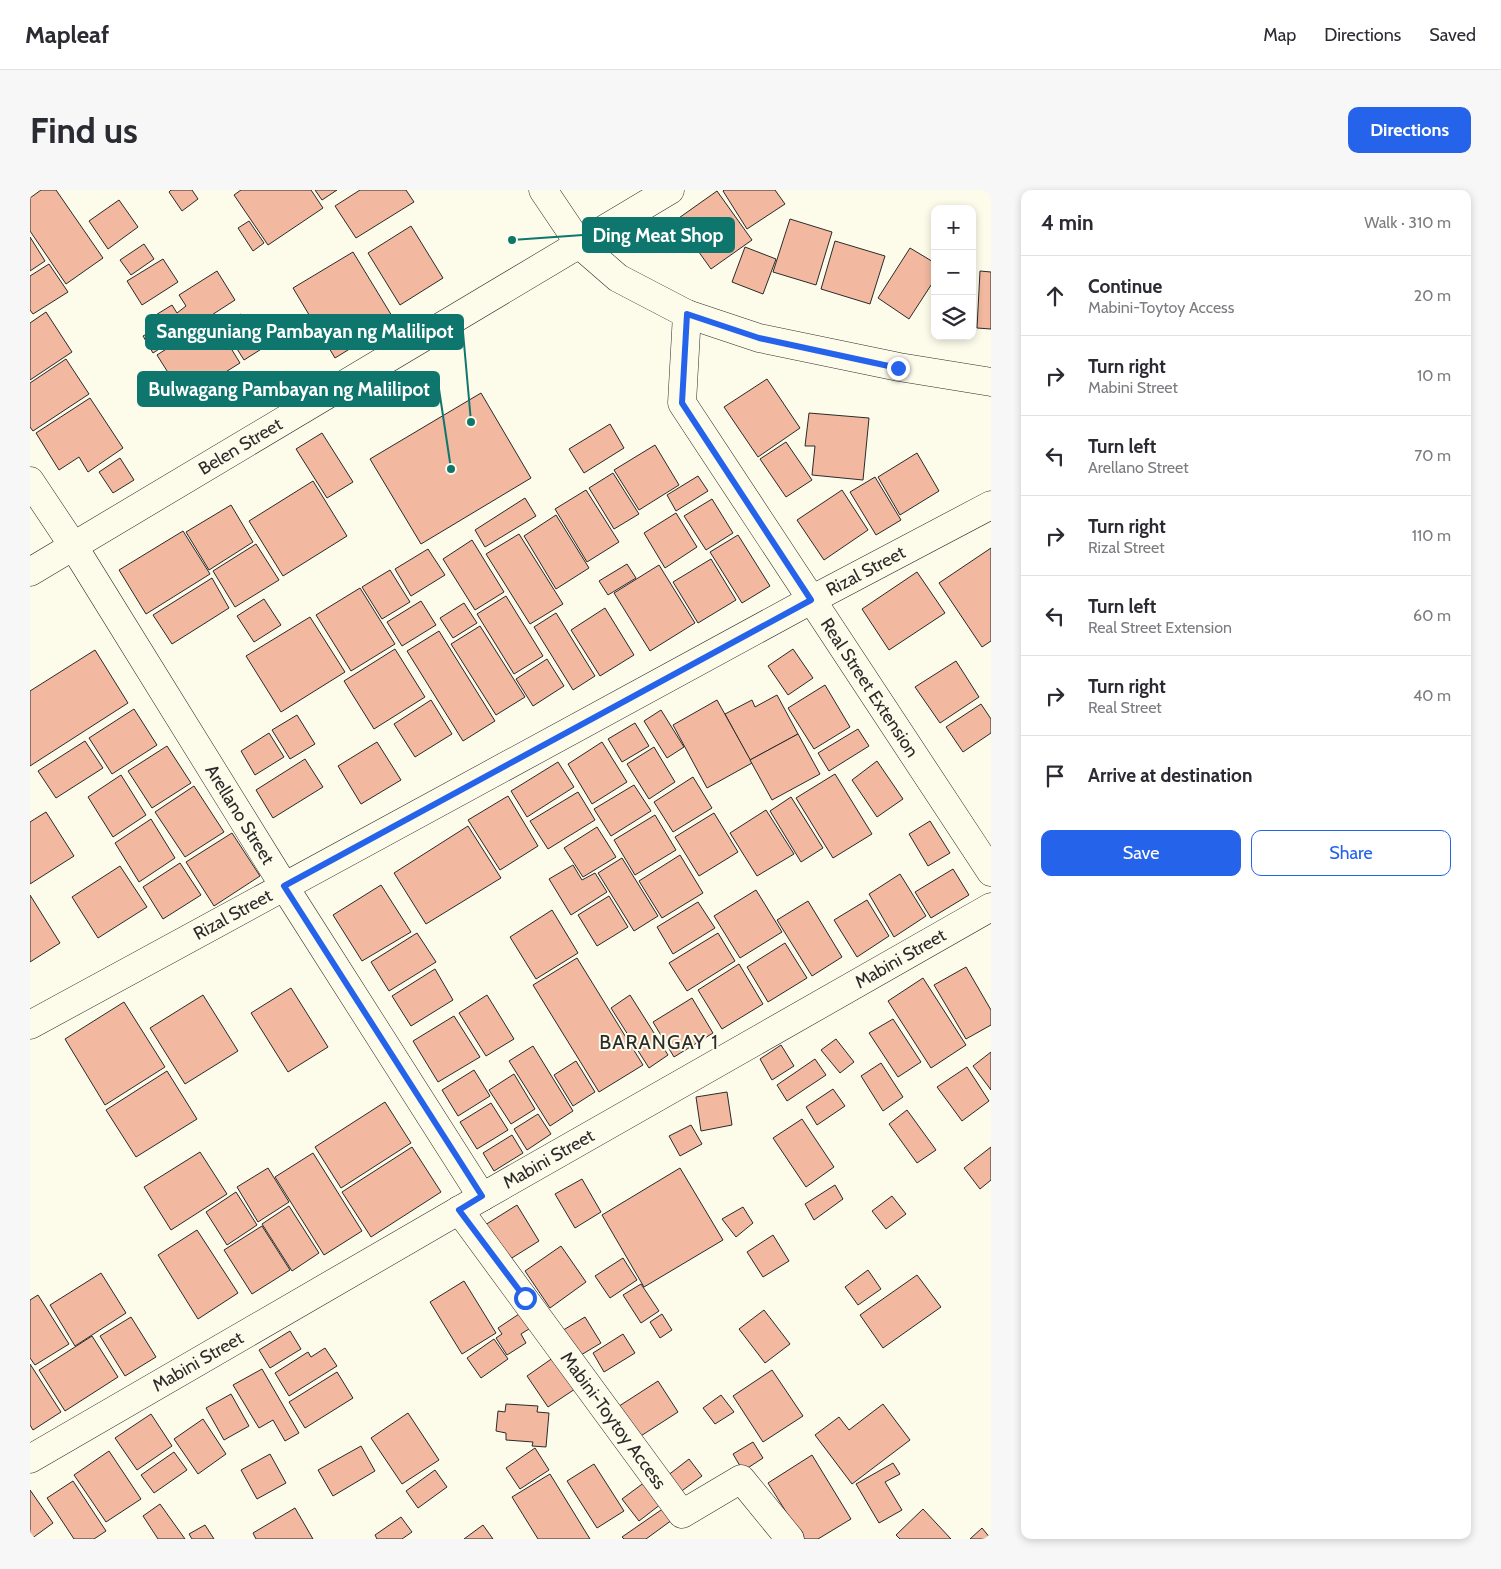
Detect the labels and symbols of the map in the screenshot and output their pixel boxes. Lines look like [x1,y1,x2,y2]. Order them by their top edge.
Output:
callout: Ding Meat Shop [583,218,734,252]
text: Ding Meat Shop [593,224,724,247]
callout: Sangguniang Pambayan ng Malilipot [146,315,463,349]
text: Sangguniang Pambayan ng Malilipot [156,320,454,343]
route end [887,357,910,380]
callout: Bulwagang Pambayan ng Malilipot [138,372,439,406]
text: Bulwagang Pambayan ng Malilipot [148,378,430,401]
street label: Belen Street [194,413,286,480]
street label: Rizal Street [822,541,909,601]
street label: Real Street Extension [816,614,923,761]
street label: Arellano Street [201,761,279,868]
street label: Rizal Street [190,884,276,945]
street label: Mabini Street [851,924,950,993]
district label: BARANGAY 1 [599,1030,719,1054]
street label: Mabini Street [499,1124,598,1194]
route start [514,1287,537,1310]
street label: Mabini Street [149,1327,247,1397]
street label: Mabini-Toytoy Access [556,1348,671,1493]

